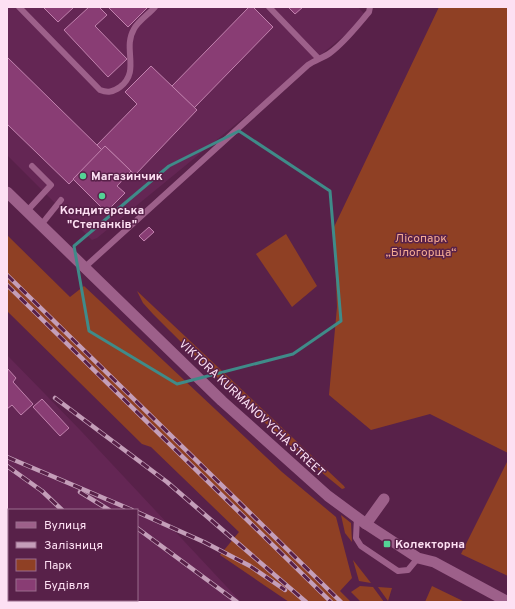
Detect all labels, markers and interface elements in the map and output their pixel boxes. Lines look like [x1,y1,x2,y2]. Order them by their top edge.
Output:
place label: Магазинчик [91,169,163,185]
marker: Магазинчик [78,171,88,181]
marker: Кондитерська "Степанків" [97,191,107,201]
place label: Кондитерська "Степанків" [60,203,144,233]
park label: Лісопарк „Білогорща“ [386,231,456,261]
street label: VIKTORA KURMANOVYCHA STREET [175,337,328,481]
legend [8,509,138,601]
text: Вулиця [44,518,86,534]
place label: Колекторна [395,537,465,553]
text: Залізниця [44,538,103,554]
marker: Колекторна [382,539,392,549]
text: Парк [44,558,72,574]
text: Будівля [44,578,90,594]

